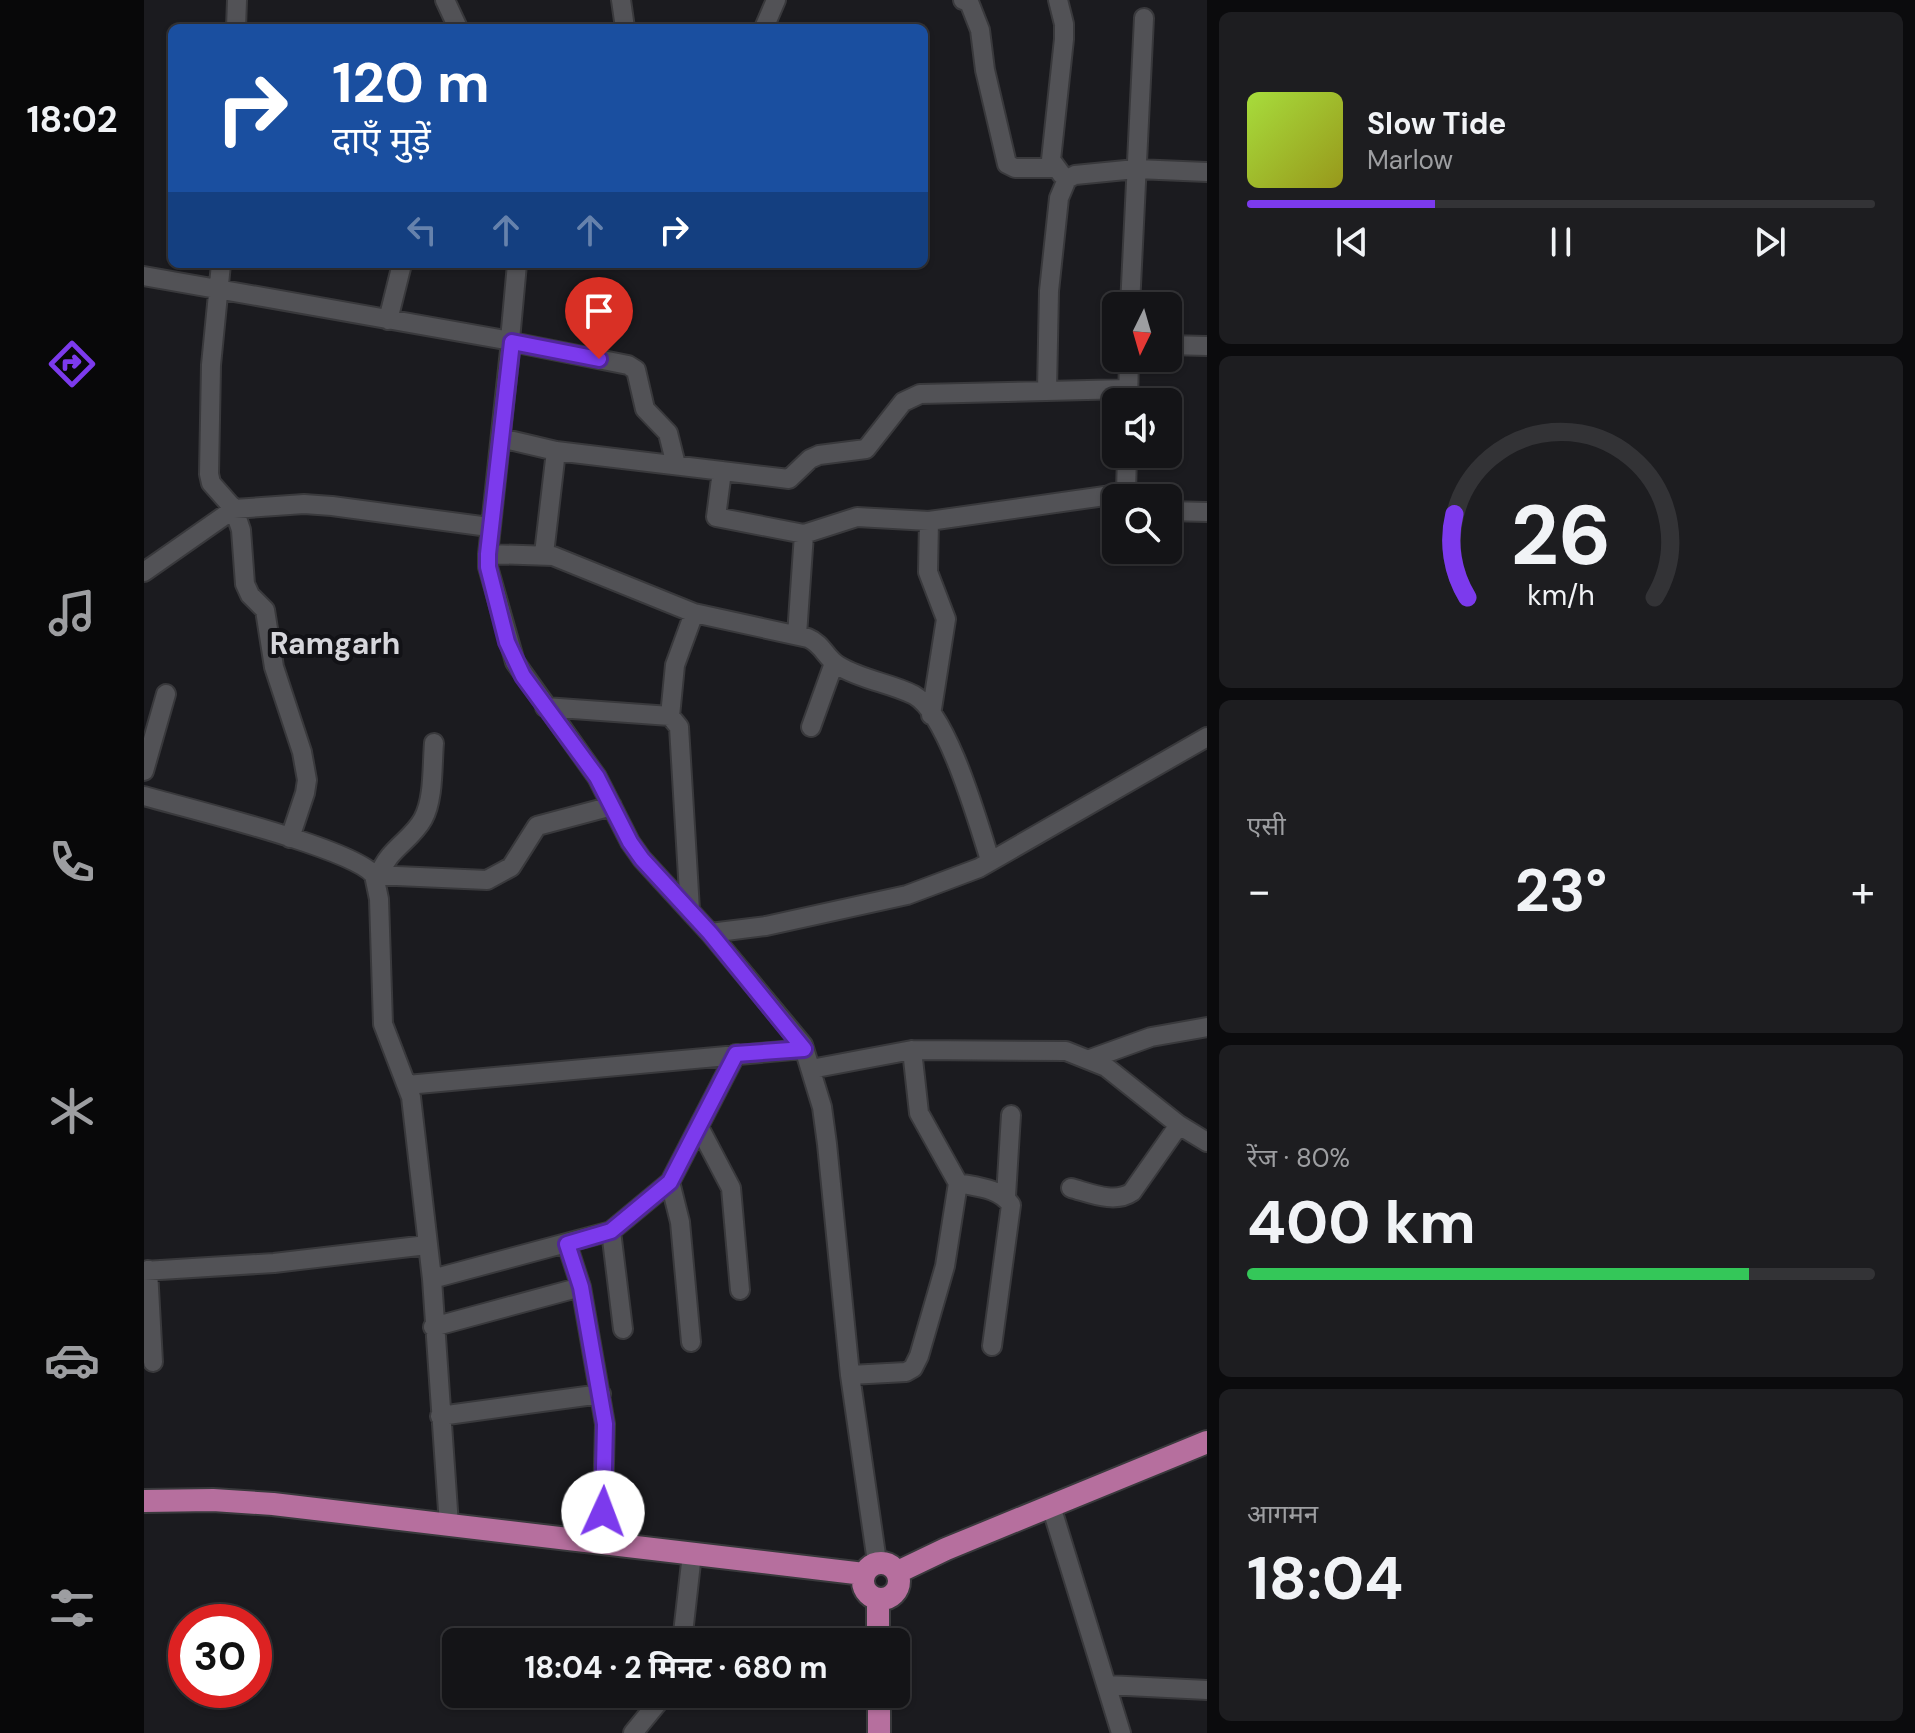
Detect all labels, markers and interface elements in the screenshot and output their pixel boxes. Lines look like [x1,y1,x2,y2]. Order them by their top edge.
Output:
text: 120 m [332,46,490,119]
icon: right [200,56,304,160]
text: 18:02 [26,96,118,143]
text: Slow Tide [1367,104,1506,143]
text: दाएँ मुड़ें [332,117,431,164]
text: Marlow [1367,143,1453,177]
icon: left [400,208,444,252]
icon: ahead [484,208,528,252]
icon: ahead [568,208,612,252]
icon: right [652,208,696,252]
icon: previous [1330,220,1374,264]
icon: pause [1539,220,1583,264]
icon: next [1748,220,1792,264]
pin [565,277,633,359]
icon: arrive [577,289,621,333]
north arrow [1102,292,1182,372]
map controls [1102,292,1182,564]
icon: directions [44,336,100,392]
button: sound [1102,388,1182,468]
text: 26 [1511,481,1611,590]
button: search [1102,484,1182,564]
text: km/h [1527,577,1595,614]
icon: music [44,585,100,641]
district label: Ramgarh [270,624,400,663]
text: एसी [1247,809,1286,843]
icon: phone [44,834,100,890]
text: 23° [1515,851,1607,930]
text: − [1247,862,1271,920]
text: + [1851,862,1875,920]
icon: climate [44,1083,100,1139]
text: रेंज · 80% [1247,1141,1350,1175]
text: 400 km [1247,1183,1476,1262]
icon: car [44,1332,100,1388]
position arrow [561,1470,645,1554]
text: आगमन [1247,1497,1318,1531]
text: 18:04 [1247,1539,1403,1618]
icon: filters [44,1580,100,1636]
speed limit sign: 30 [168,1604,272,1708]
text: 18:04 · 2 मिनट · 680 m [524,1648,828,1687]

